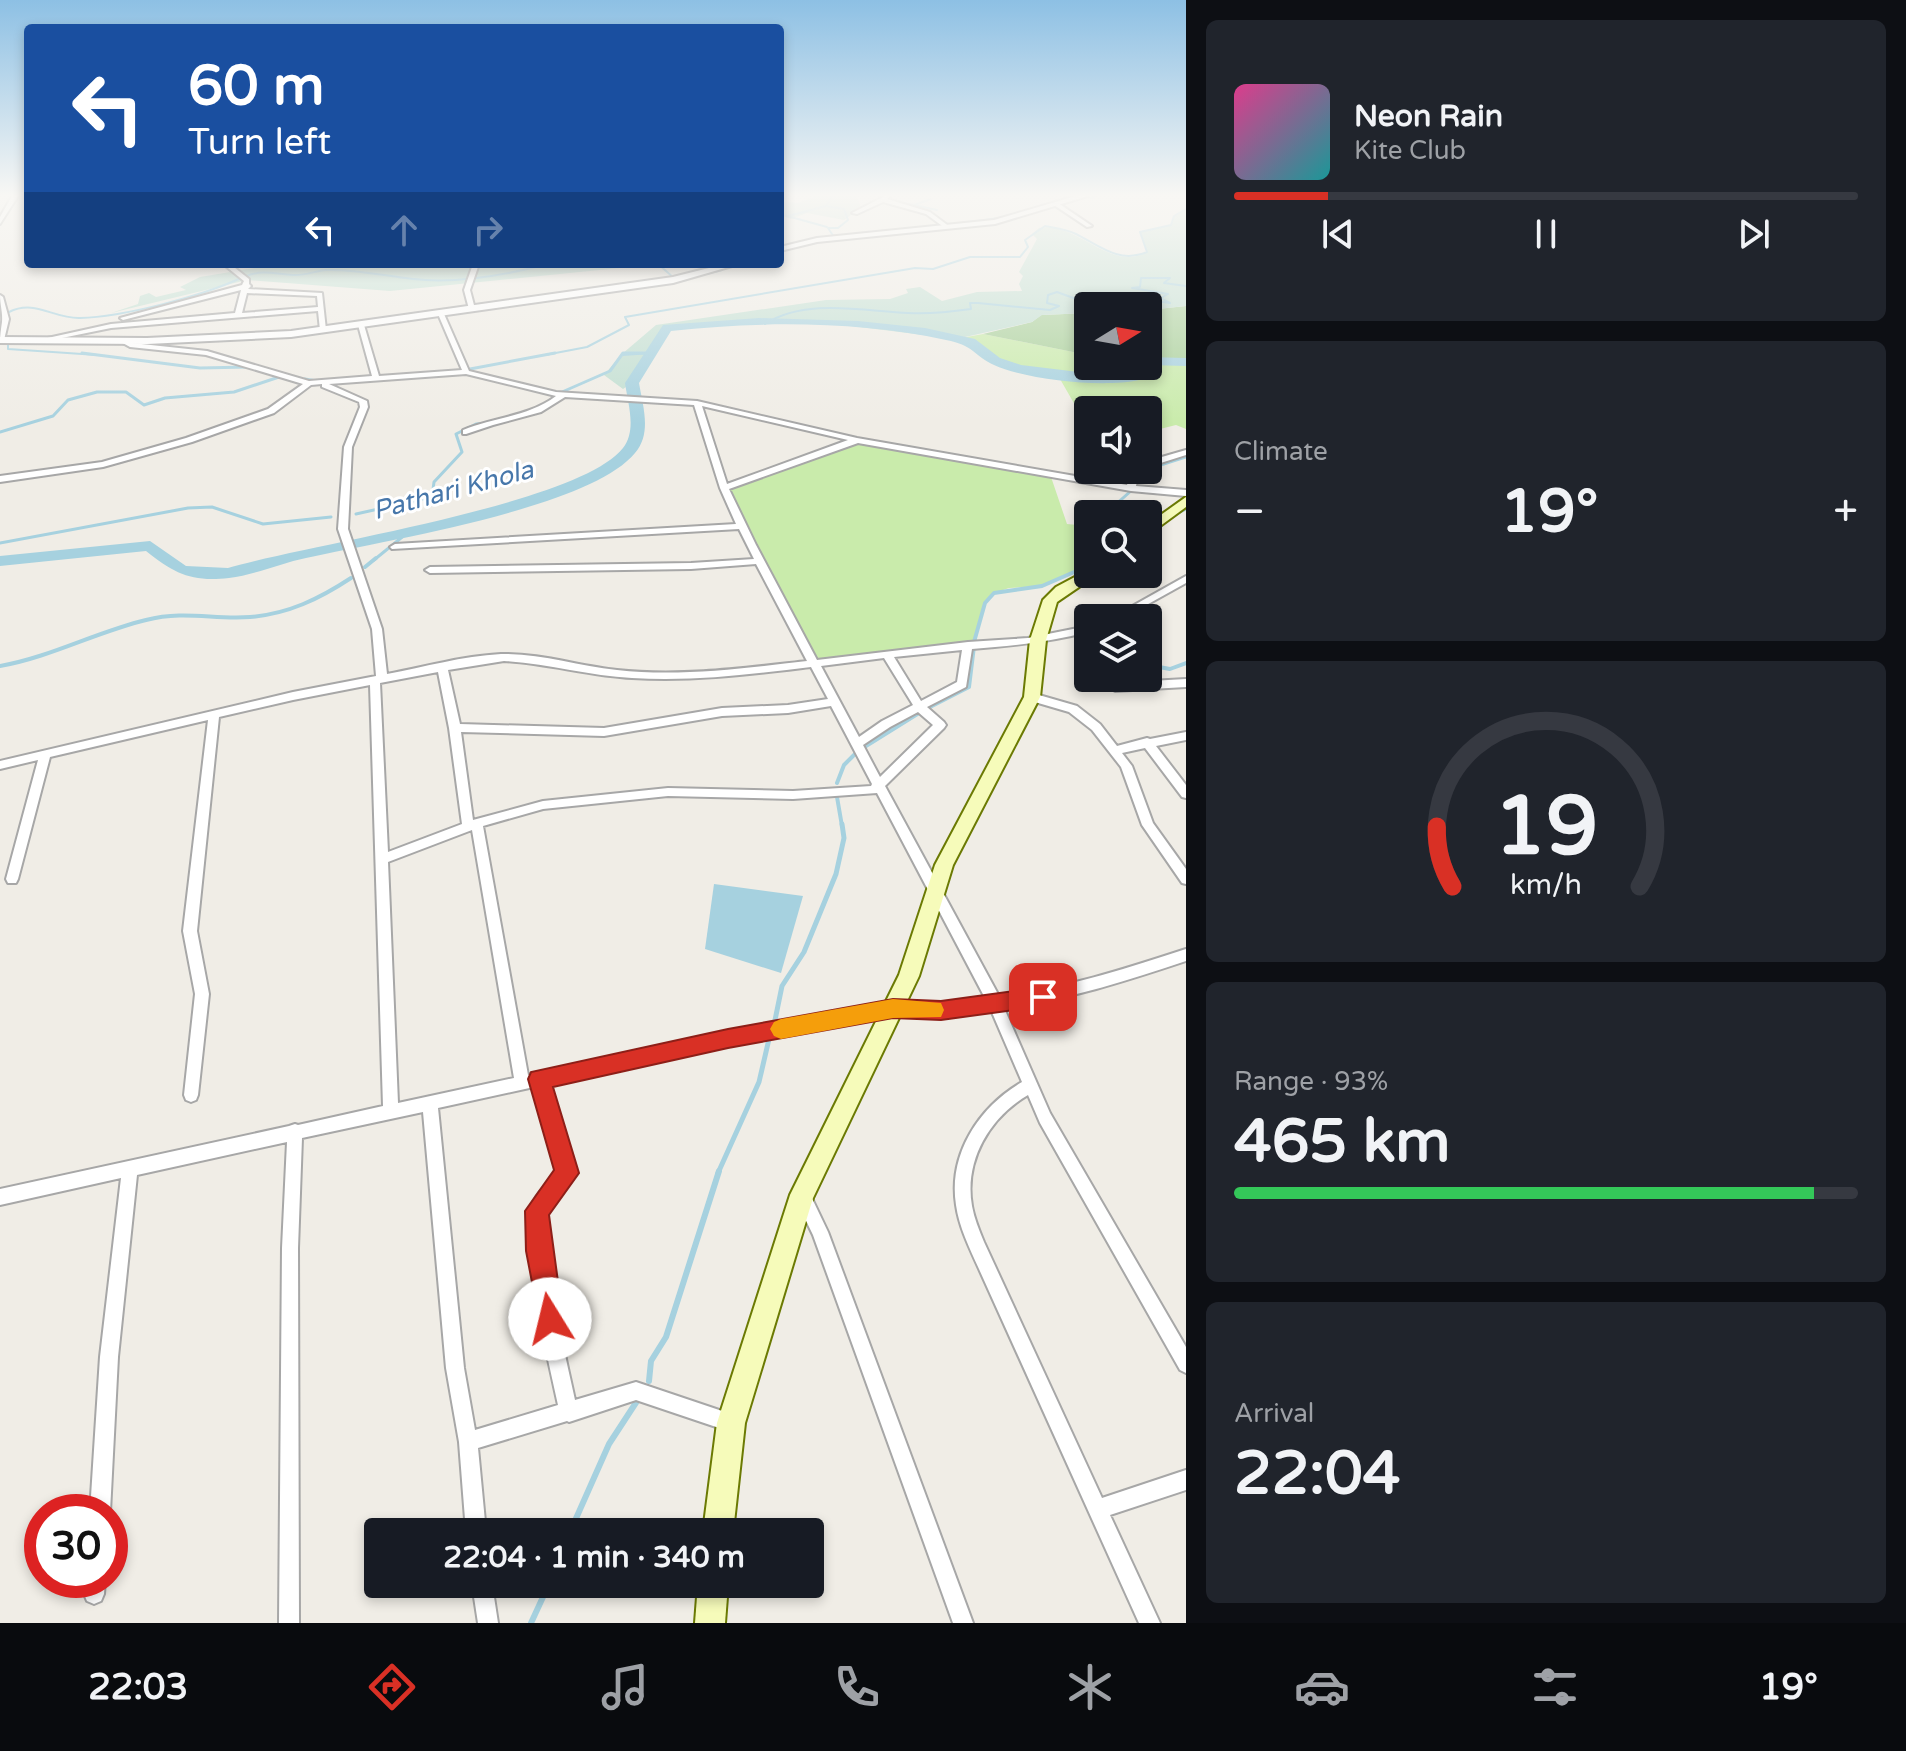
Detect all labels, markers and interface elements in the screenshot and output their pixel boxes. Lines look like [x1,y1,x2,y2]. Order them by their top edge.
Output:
text: 60 m [188,53,324,120]
icon: left [56,56,160,160]
text: Neon Rain [1354,98,1503,135]
text: Turn left [188,121,331,164]
text: Kite Club [1354,135,1466,166]
icon: left [298,208,342,252]
icon: ahead [382,208,426,252]
icon: right [466,208,510,252]
icon: previous [1316,212,1360,256]
icon: pause [1524,212,1568,256]
icon: next [1732,212,1776,256]
north arrow [1074,292,1162,380]
map controls [1074,292,1162,692]
button: sound [1074,396,1162,484]
text: Climate [1234,436,1328,467]
water label: Pathari Khola [369,453,538,526]
text: 19° [1500,476,1598,548]
text: − [1234,486,1265,539]
text: + [1833,486,1858,539]
button: search [1074,500,1162,588]
button: layers [1074,604,1162,692]
text: 19 [1494,777,1598,877]
text: km/h [1510,869,1582,903]
pin [1009,963,1077,1031]
icon: arrive [1021,975,1065,1019]
text: Range · 93% [1234,1066,1388,1097]
text: 465 km [1234,1106,1450,1178]
position arrow [508,1277,592,1361]
text: Arrival [1234,1398,1314,1429]
text: 22:04 [1234,1438,1400,1510]
speed limit sign: 30 [24,1494,128,1598]
text: 22:04 · 1 min · 340 m [443,1539,745,1576]
icon: directions [364,1659,420,1715]
icon: music [597,1659,653,1715]
icon: phone [829,1659,885,1715]
icon: climate [1062,1659,1118,1715]
icon: car [1294,1659,1350,1715]
icon: filters [1527,1659,1583,1715]
text: 22:03 [88,1666,188,1709]
text: 19° [1759,1666,1818,1709]

